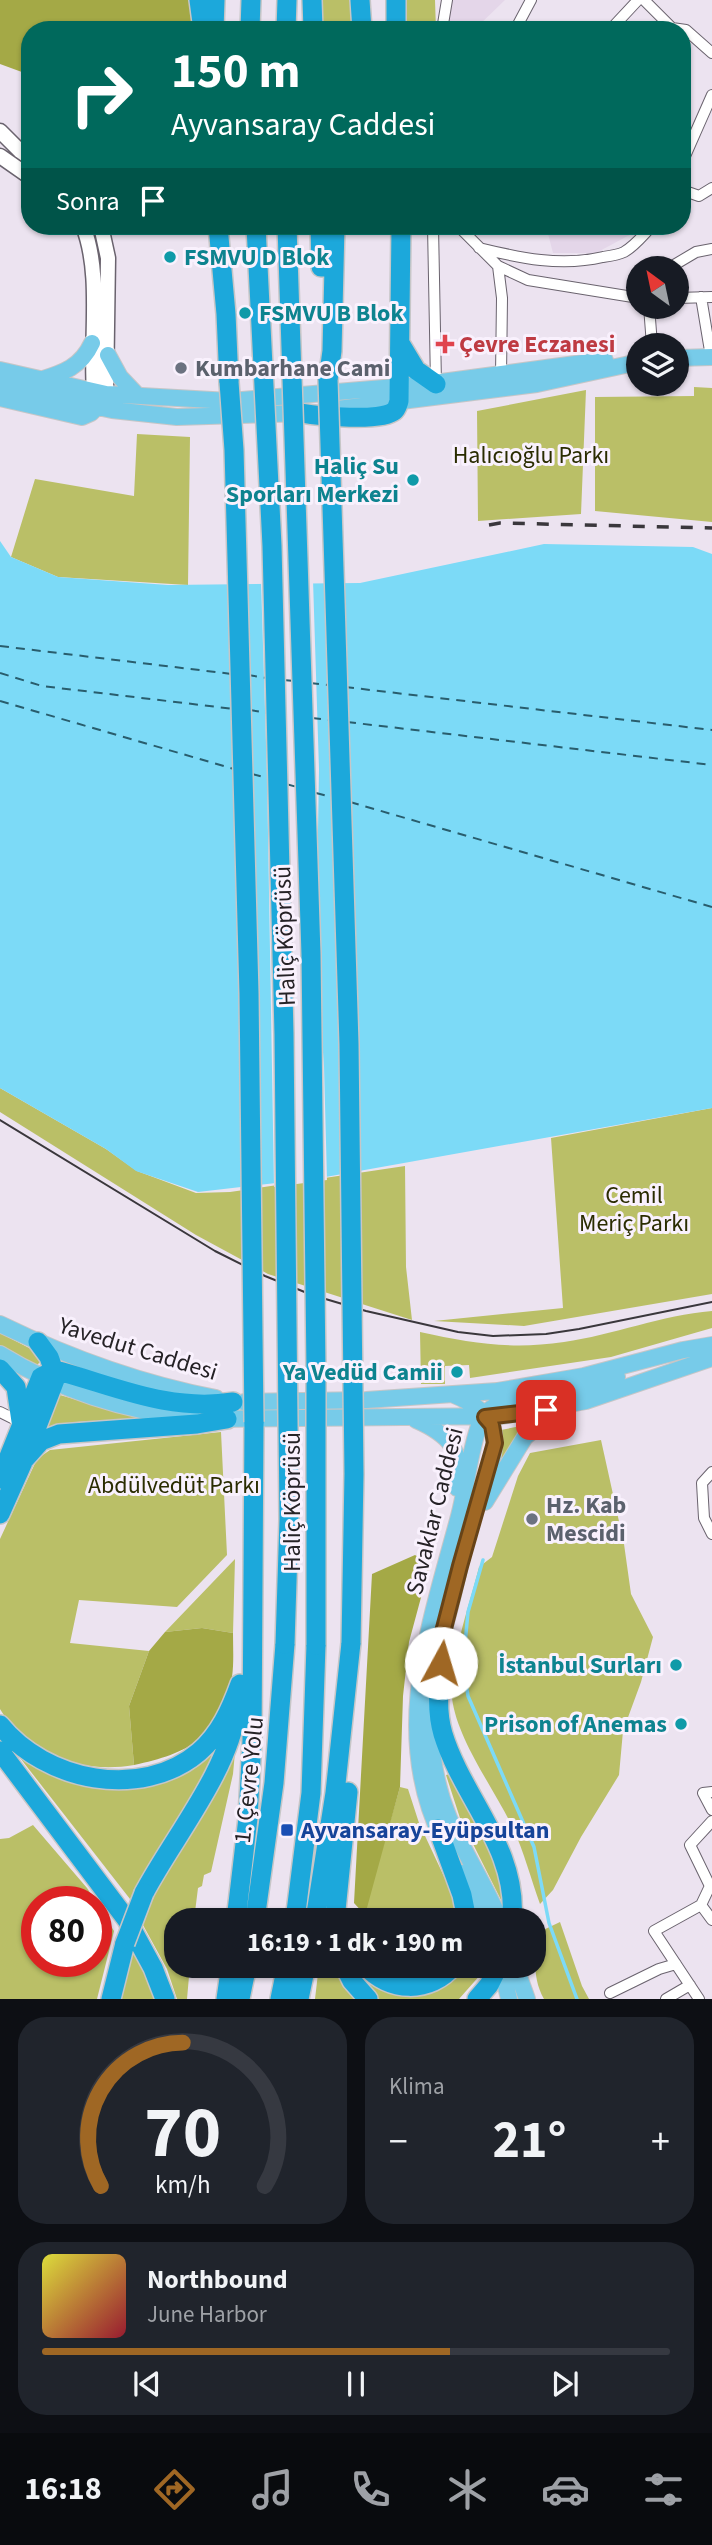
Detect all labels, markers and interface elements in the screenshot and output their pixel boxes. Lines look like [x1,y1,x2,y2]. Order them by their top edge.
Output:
text: 150 m [171,37,300,107]
icon: right [56,49,147,140]
text: Ayvansaray Caddesi [171,102,435,148]
icon: arrive [134,182,172,220]
text: Sonra [56,183,120,220]
place label: FSMVU D Blok [184,240,330,275]
marker: FSMVU D Blok [162,249,178,265]
north arrow [626,256,690,318]
map controls [626,256,689,396]
place label: FSMVU B Blok [259,296,404,331]
marker: FSMVU B Blok [237,305,253,321]
place label: Çevre Eczanesi [459,327,615,362]
button: layers [626,333,689,396]
marker: Çevre Eczanesi [437,336,453,352]
place label: Kumbarhane Cami [195,351,390,386]
marker: Kumbarhane Cami [173,360,189,376]
park label: Halıcıoğlu Parkı [453,438,609,473]
place label: Haliç Su Sporları Merkezi [226,449,399,512]
marker: Haliç Su Sporları Merkezi [405,472,421,488]
street label: Haliç Köprüsü [265,865,305,1007]
park label: Cemil Meriç Parkı [579,1178,689,1241]
street label: Yavedut Caddesi [53,1308,222,1390]
place label: Ya Vedüd Camii [282,1355,443,1390]
marker: Ya Vedüd Camii [449,1364,465,1380]
pin [516,1380,576,1440]
icon: arrive [527,1391,565,1429]
street label: Savaklar Caddesi [397,1424,473,1598]
street label: Haliç Köprüsü [275,1432,310,1572]
park label: Abdülvedüt Parkı [88,1468,260,1503]
place label: Hz. Kab Mescidi [546,1488,626,1551]
marker: Hz. Kab Mescidi [524,1511,540,1527]
position arrow [404,1626,478,1700]
place label: İstanbul Surları [498,1648,662,1683]
marker: İstanbul Surları [668,1657,684,1673]
place label: Prison of Anemas [484,1707,667,1742]
street label: 1. Çevre Yolu [225,1715,273,1845]
marker: Prison of Anemas [673,1716,689,1732]
place label: Ayvansaray-Eyüpsultan [300,1813,549,1848]
marker: Ayvansaray-Eyüpsultan [279,1822,295,1838]
speed limit sign: 80 [21,1886,112,1977]
text: 16:19 · 1 dk · 190 m [247,1924,463,1961]
text: Klima [389,2070,445,2103]
text: 70 [144,2082,221,2186]
text: 21° [493,2104,566,2178]
text: − [389,2115,408,2169]
text: + [651,2115,670,2169]
text: km/h [155,2167,210,2203]
text: Northbound [147,2261,288,2298]
text: June Harbor [147,2298,267,2331]
icon: previous [128,2365,166,2403]
icon: pause [337,2365,375,2403]
icon: next [546,2365,584,2403]
icon: directions [150,2465,199,2514]
icon: music [248,2465,297,2514]
icon: phone [346,2465,395,2514]
icon: climate [443,2465,492,2514]
icon: car [541,2465,590,2514]
icon: filters [639,2465,688,2514]
text: 16:18 [24,2466,102,2512]

